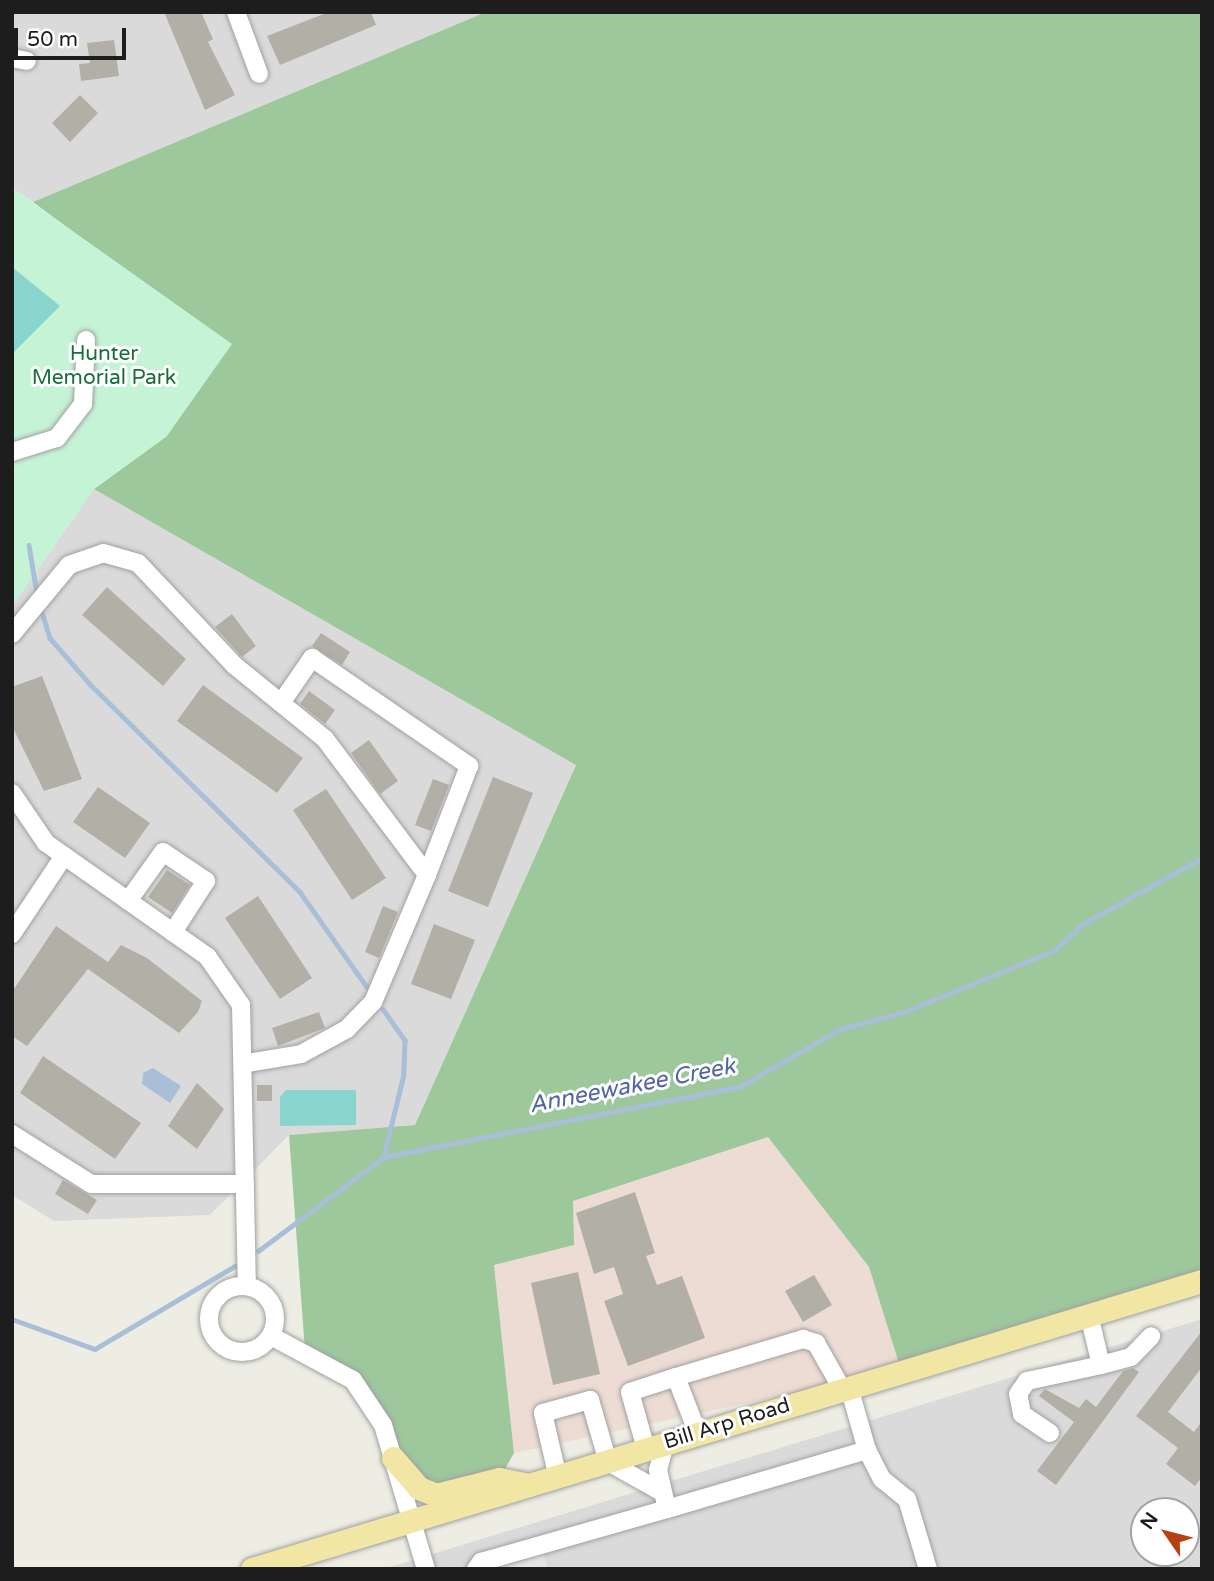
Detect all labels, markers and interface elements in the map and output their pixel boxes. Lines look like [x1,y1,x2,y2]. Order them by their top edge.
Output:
scale bar [18,14,130,58]
text: 50 m [27,27,78,52]
park label: Hunter Memorial Park [32,341,176,391]
water label: Anneewakee Creek [527,1052,737,1120]
street label: Bill Arp Road [661,1393,793,1455]
north arrow [1130,1497,1200,1567]
text: N [1136,1509,1163,1534]

